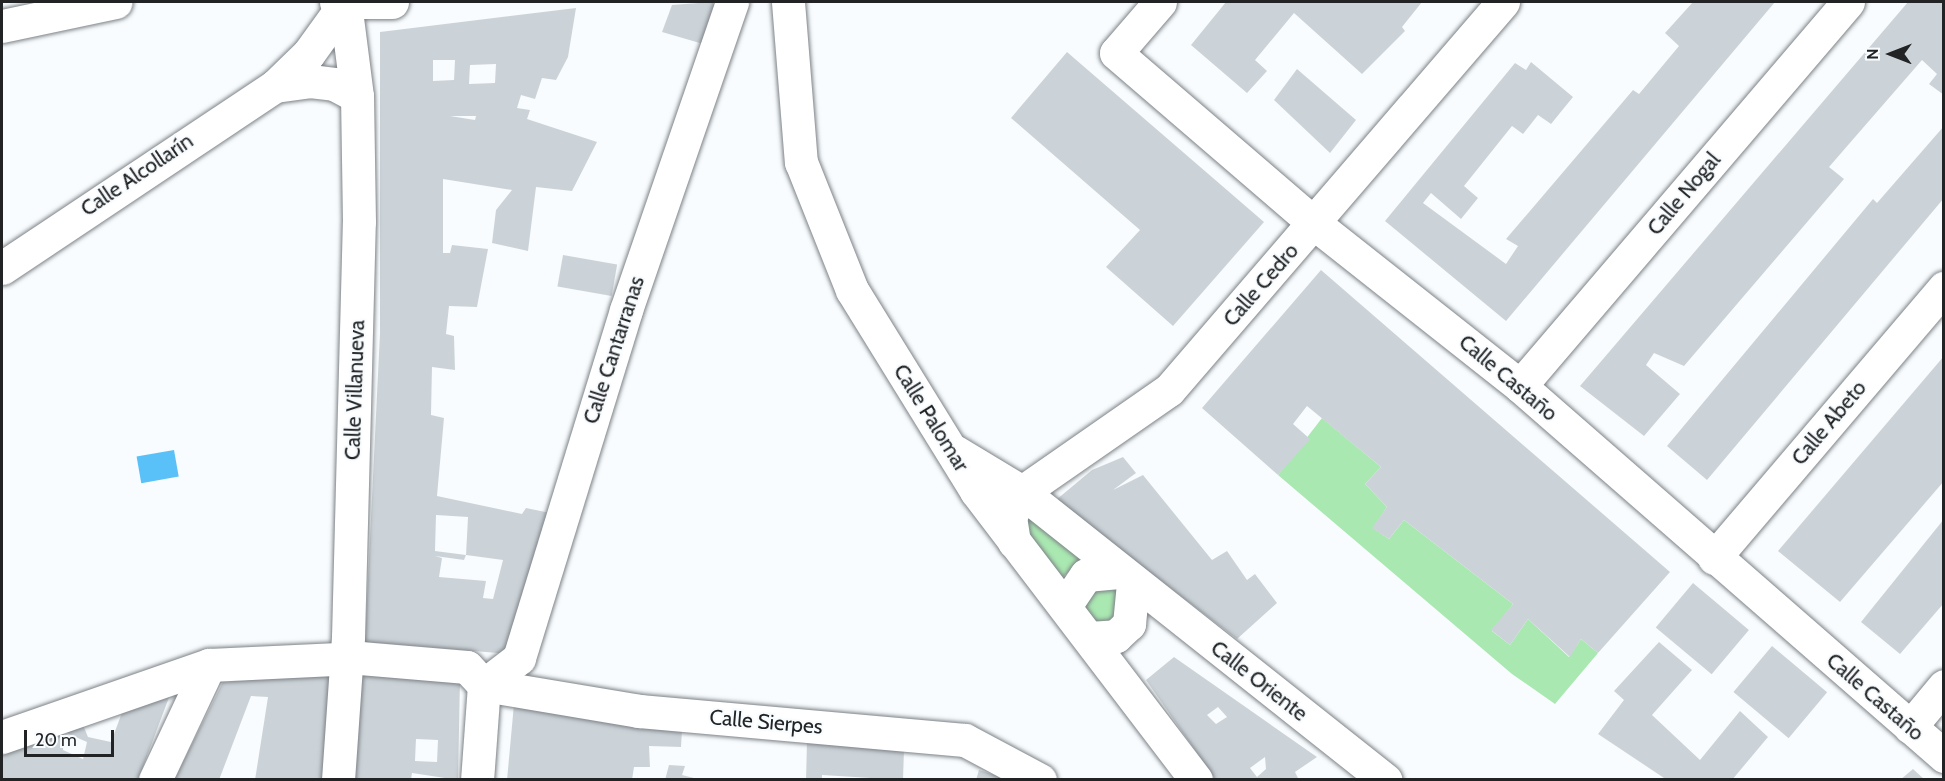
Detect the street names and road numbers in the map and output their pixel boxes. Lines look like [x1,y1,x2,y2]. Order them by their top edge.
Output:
street label: Calle Alcollarín [76,128,198,222]
street label: Calle Nogal [1642,148,1726,240]
street label: Calle Cedro [1218,239,1304,331]
street label: Calle Cantarranas [578,273,650,427]
street label: Calle Villanueva [340,320,370,460]
street label: Calle Castaño [1454,330,1562,426]
street label: Calle Palomar [888,360,974,476]
street label: Calle Abeto [1787,376,1871,470]
street label: Calle Oriente [1206,636,1312,726]
street label: Calle Castaño [1821,648,1929,746]
street label: Calle Sierpes [708,705,824,739]

